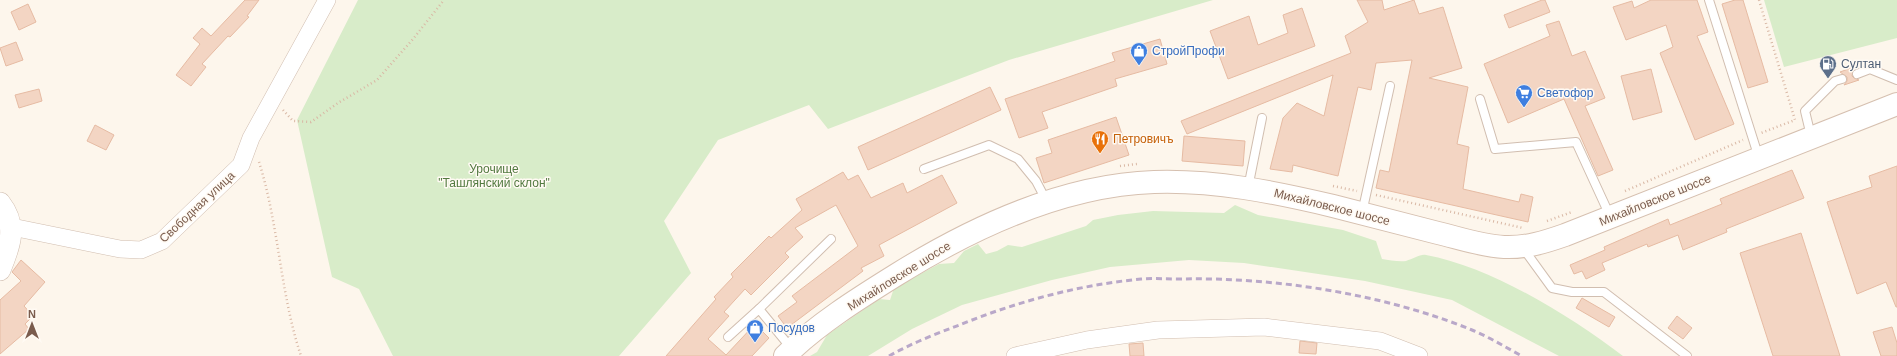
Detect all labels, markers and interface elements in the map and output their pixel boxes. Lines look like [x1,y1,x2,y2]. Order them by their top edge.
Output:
shop icon: СтройПрофи [1129,41,1149,66]
place label: СтройПрофи [1152,44,1225,58]
fuel station icon: Султан [1818,54,1838,79]
place label: Султан [1841,57,1881,71]
supermarket icon: Светофор [1514,83,1534,108]
place label: Светофор [1537,86,1594,100]
restaurant icon: Петровичъ [1090,129,1110,154]
place label: Петровичъ [1113,132,1174,146]
park label: Урочище "Ташлянский склон" [438,162,550,190]
street label: Свободная улица [156,168,238,246]
street label: Михайловское шоссе [1597,171,1713,229]
street label: Михайловское шоссе [1273,186,1392,228]
street label: Михайловское шоссе [845,238,953,313]
north arrow [12,304,52,344]
text: N [28,308,36,320]
shop icon: Посудов [745,318,765,343]
place label: Посудов [768,321,815,335]

